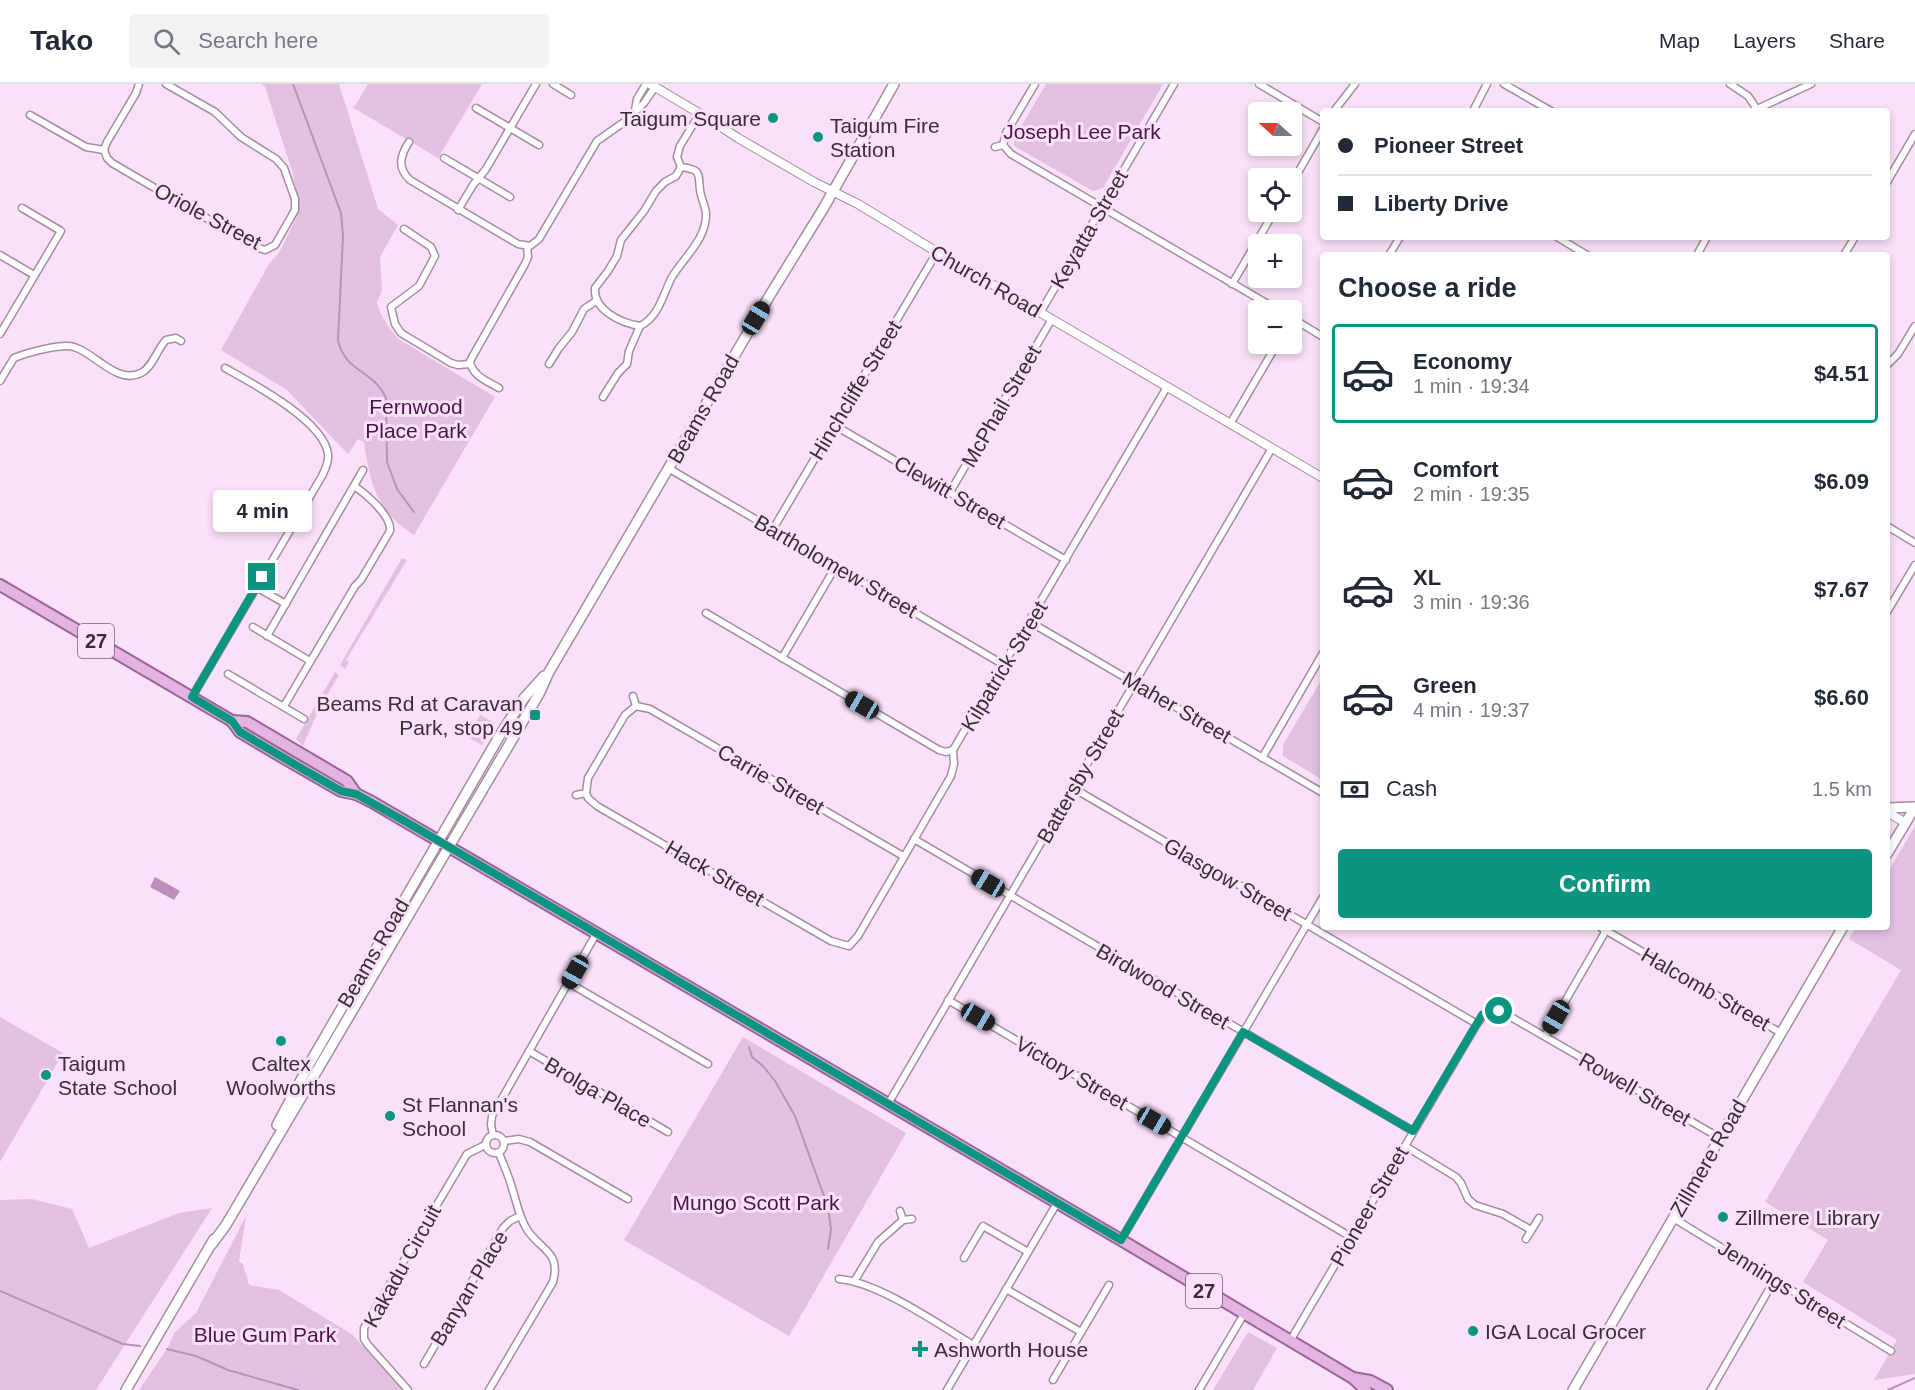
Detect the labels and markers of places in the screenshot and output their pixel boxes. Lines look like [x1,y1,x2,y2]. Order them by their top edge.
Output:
place label: Taigum Square [620,107,761,130]
marker: Taigum Square [766,111,780,125]
place label: Taigum Fire Station [830,114,940,161]
marker: Taigum Fire Station [811,130,825,144]
place label: Beams Rd at Caravan Park, stop 49 [316,692,523,739]
marker: Beams Rd at Caravan Park, stop 49 [528,708,542,722]
marker: Caltex Woolworths [274,1034,288,1048]
place label: Taigum State School [58,1052,177,1099]
place label: Caltex Woolworths [226,1052,336,1099]
marker: Taigum State School [39,1068,53,1082]
place label: St Flannan's School [402,1093,518,1140]
marker: St Flannan's School [383,1109,397,1123]
place label: Zillmere Library [1735,1206,1880,1229]
marker: Zillmere Library [1716,1210,1730,1224]
place label: IGA Local Grocer [1485,1320,1646,1343]
marker: IGA Local Grocer [1466,1324,1480,1338]
place label: Ashworth House [934,1338,1088,1361]
marker: Ashworth House [911,1340,929,1358]

